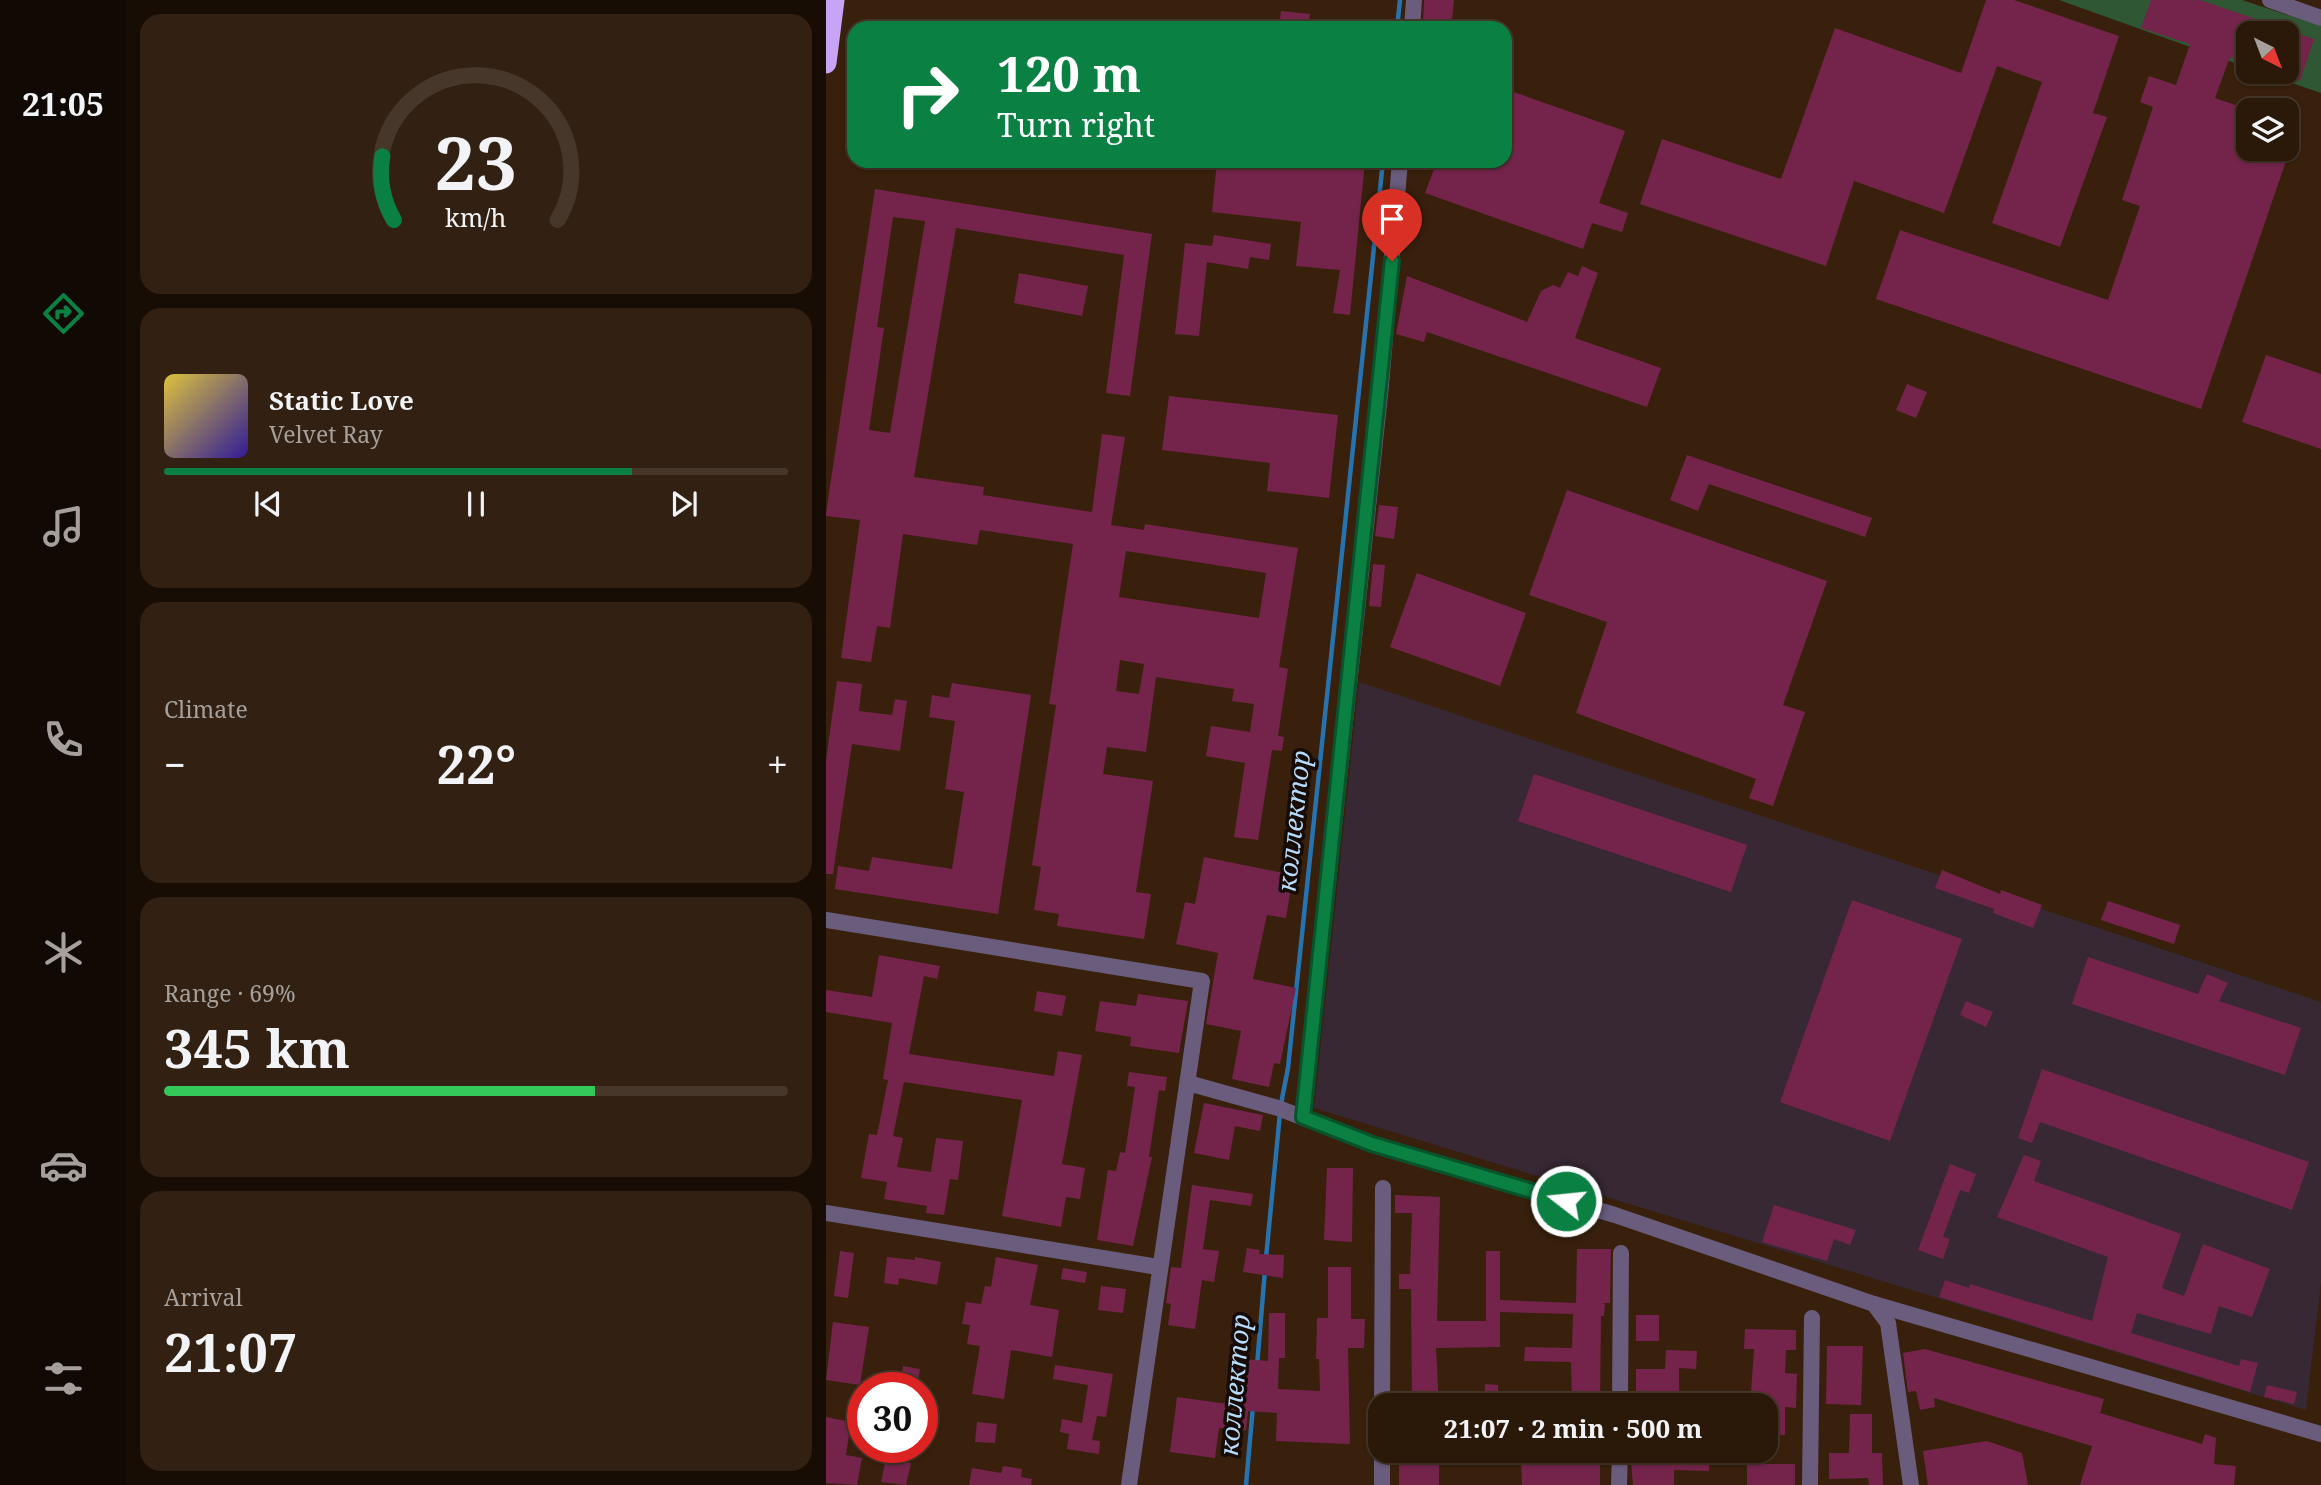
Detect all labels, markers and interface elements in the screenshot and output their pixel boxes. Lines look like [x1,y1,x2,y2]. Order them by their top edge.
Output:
north arrow [2236,21,2300,84]
map controls [2236,21,2299,161]
text: 120 m [997,40,1141,106]
icon: right [882,49,973,140]
text: 21:05 [22,82,104,125]
button: layers [2236,98,2299,161]
text: Turn right [997,103,1155,146]
text: 23 [435,112,517,211]
pin [1362,189,1422,261]
text: km/h [445,200,507,234]
icon: arrive [1373,200,1411,238]
icon: directions [39,289,88,338]
text: Static Love [269,382,414,418]
text: Velvet Ray [269,418,383,450]
icon: previous [249,485,287,523]
icon: pause [457,485,495,523]
icon: next [665,485,703,523]
icon: music [39,502,88,551]
text: Climate [164,693,248,725]
icon: phone [39,715,88,764]
text: 22° [437,728,516,799]
text: − [164,738,186,790]
text: + [767,738,788,790]
water label: коллектор [1268,749,1318,893]
icon: climate [39,928,88,977]
text: Range · 69% [164,977,296,1009]
text: 345 km [164,1012,350,1083]
icon: car [39,1141,88,1190]
position arrow [1529,1164,1603,1238]
text: Arrival [164,1281,243,1313]
water label: коллектор [1210,1313,1258,1457]
text: 21:07 [164,1316,297,1387]
icon: filters [39,1354,88,1403]
speed limit sign: 30 [847,1372,938,1463]
text: 21:07 · 2 min · 500 m [1443,1410,1703,1446]

